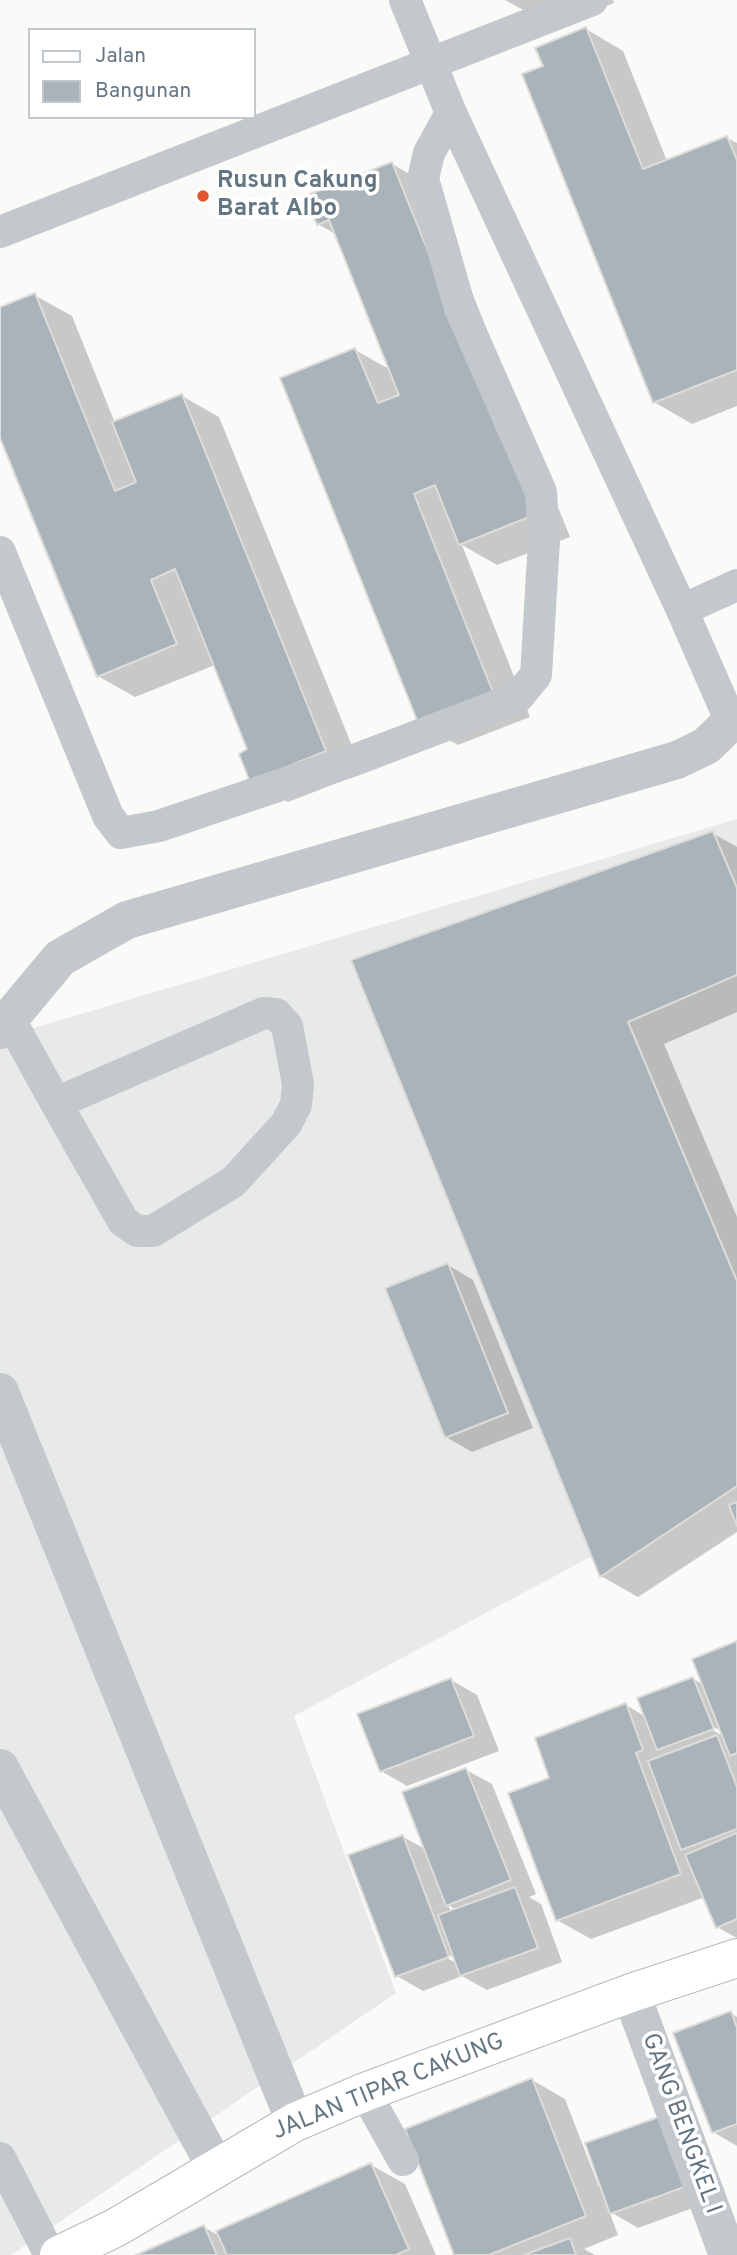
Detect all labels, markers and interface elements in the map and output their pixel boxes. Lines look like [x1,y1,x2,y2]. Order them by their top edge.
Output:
legend [28,28,256,119]
text: Jalan [95,43,146,70]
text: Bangunan [95,78,191,105]
place label: Rusun Cakung Barat Albo [217,168,378,224]
marker: Rusun Cakung Barat Albo [195,188,211,204]
street label: JALAN TIPAR CAKUNG [269,2028,509,2148]
street label: GANG BENGKEL I [634,2030,726,2218]

